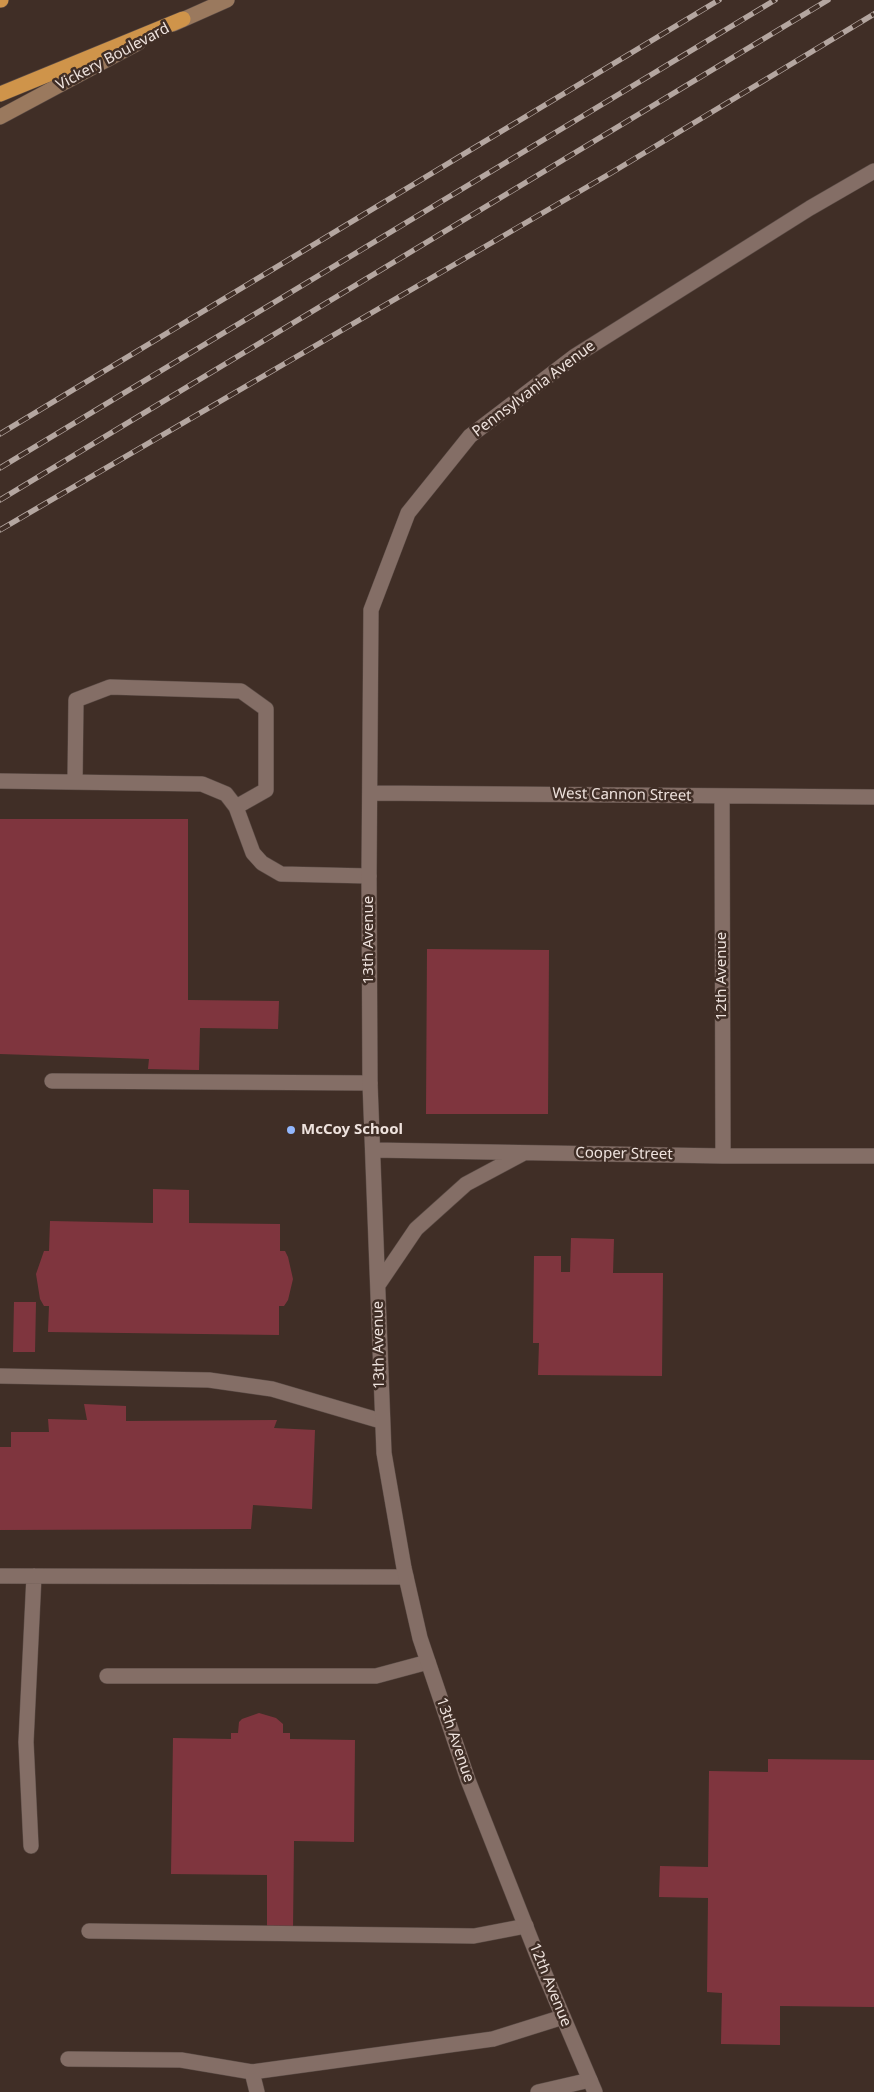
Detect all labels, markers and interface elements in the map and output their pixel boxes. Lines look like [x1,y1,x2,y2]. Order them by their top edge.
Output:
street label: Vickery Boulevard [53,20,173,94]
street label: Pennsylvania Avenue [469,337,599,441]
street label: West Cannon Street [552,785,692,805]
street label: 13th Avenue [360,896,378,984]
street label: 12th Avenue [713,932,731,1020]
place label: McCoy School [301,1121,403,1139]
marker: McCoy School [285,1124,297,1136]
street label: Cooper Street [575,1144,673,1164]
street label: 13th Avenue [369,1301,389,1389]
street label: 13th Avenue [432,1695,478,1785]
street label: 12th Avenue [525,1941,575,2029]

